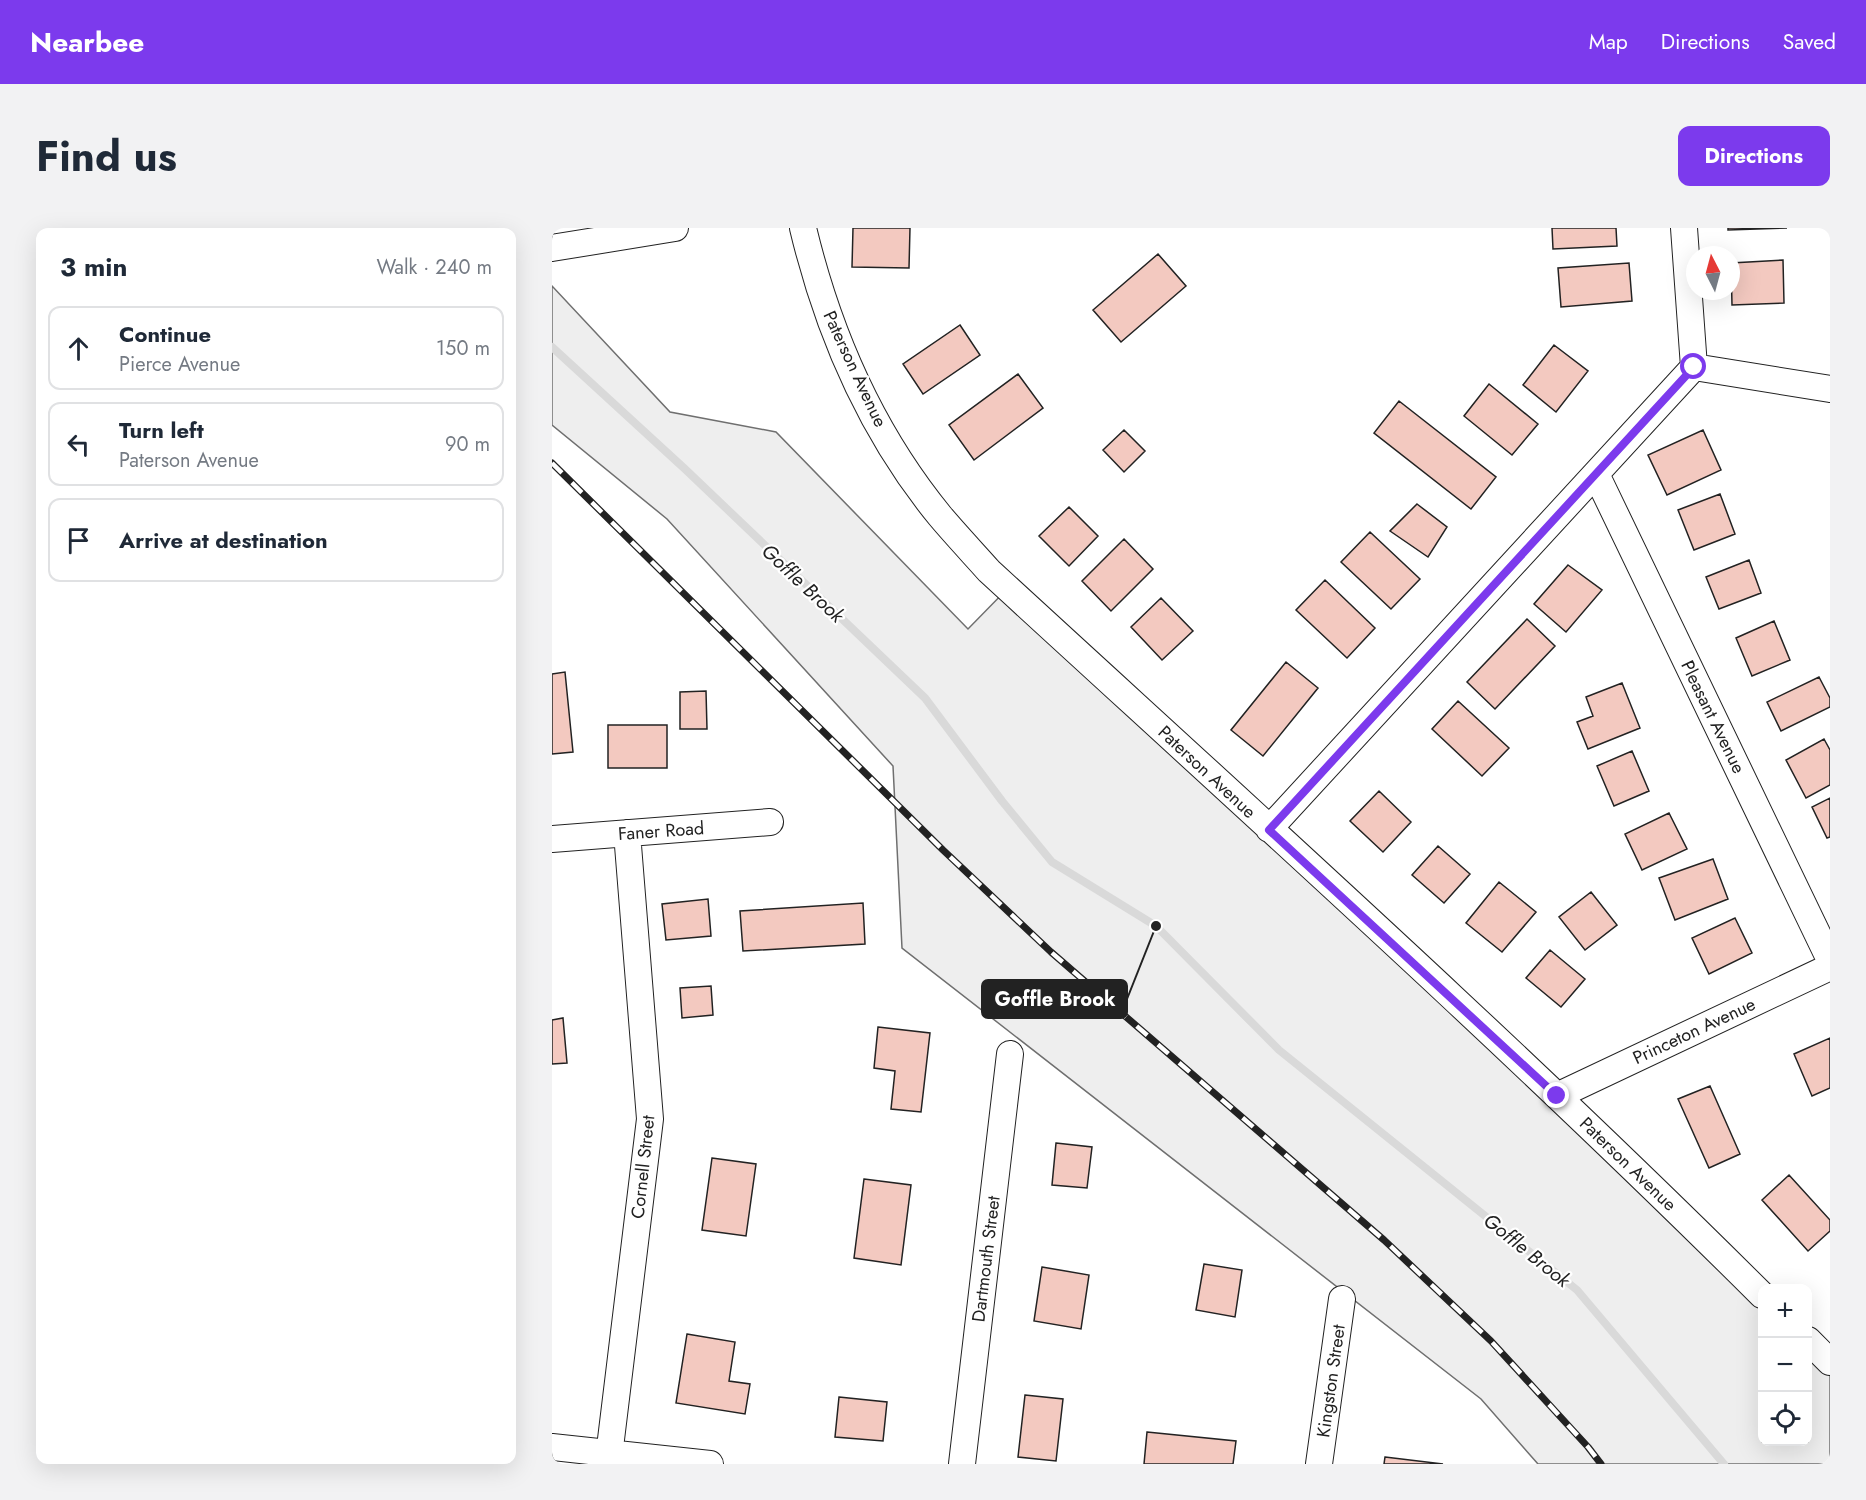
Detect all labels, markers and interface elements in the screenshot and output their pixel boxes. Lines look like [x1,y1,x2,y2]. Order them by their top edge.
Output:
text: Nearbee [30,22,144,63]
text: Map [1589,27,1628,57]
text: Directions [1661,27,1750,57]
text: Saved [1783,27,1836,57]
text: Find us [36,126,177,187]
button: Directions [1678,126,1830,186]
north arrow [1686,246,1740,300]
text: 3 min [60,248,127,286]
text: Walk · 240 m [377,253,492,282]
street label: Paterson Avenue [817,307,893,431]
text: Continue [119,318,211,350]
icon: ahead [62,332,95,365]
text: 150 m [436,334,490,363]
text: Pierce Avenue [119,350,240,379]
route start [1680,353,1706,379]
text: Turn left [119,414,204,446]
icon: left [62,428,95,461]
text: 90 m [445,430,490,459]
text: Paterson Avenue [119,446,259,475]
icon: arrive [62,524,95,557]
text: Arrive at destination [119,524,328,556]
water label: Goffle Brook [755,537,852,630]
street label: Pleasant Avenue [1674,656,1752,778]
street label: Paterson Avenue [1152,720,1262,824]
street label: Faner Road [617,815,705,847]
callout: Goffle Brook [982,980,1127,1018]
text: Goffle Brook [994,985,1116,1014]
street label: Princeton Avenue [1628,991,1760,1071]
route end [1543,1082,1569,1108]
street label: Paterson Avenue [1574,1111,1682,1217]
street label: Cornell Street [625,1113,661,1220]
street label: Dartmouth Street [965,1194,1007,1324]
water label: Goffle Brook [1477,1206,1577,1295]
map controls [1758,1284,1812,1446]
button: + [1758,1284,1812,1338]
street label: Kingston Street [1310,1322,1352,1439]
button: − [1758,1338,1812,1392]
button: locate [1758,1392,1812,1446]

